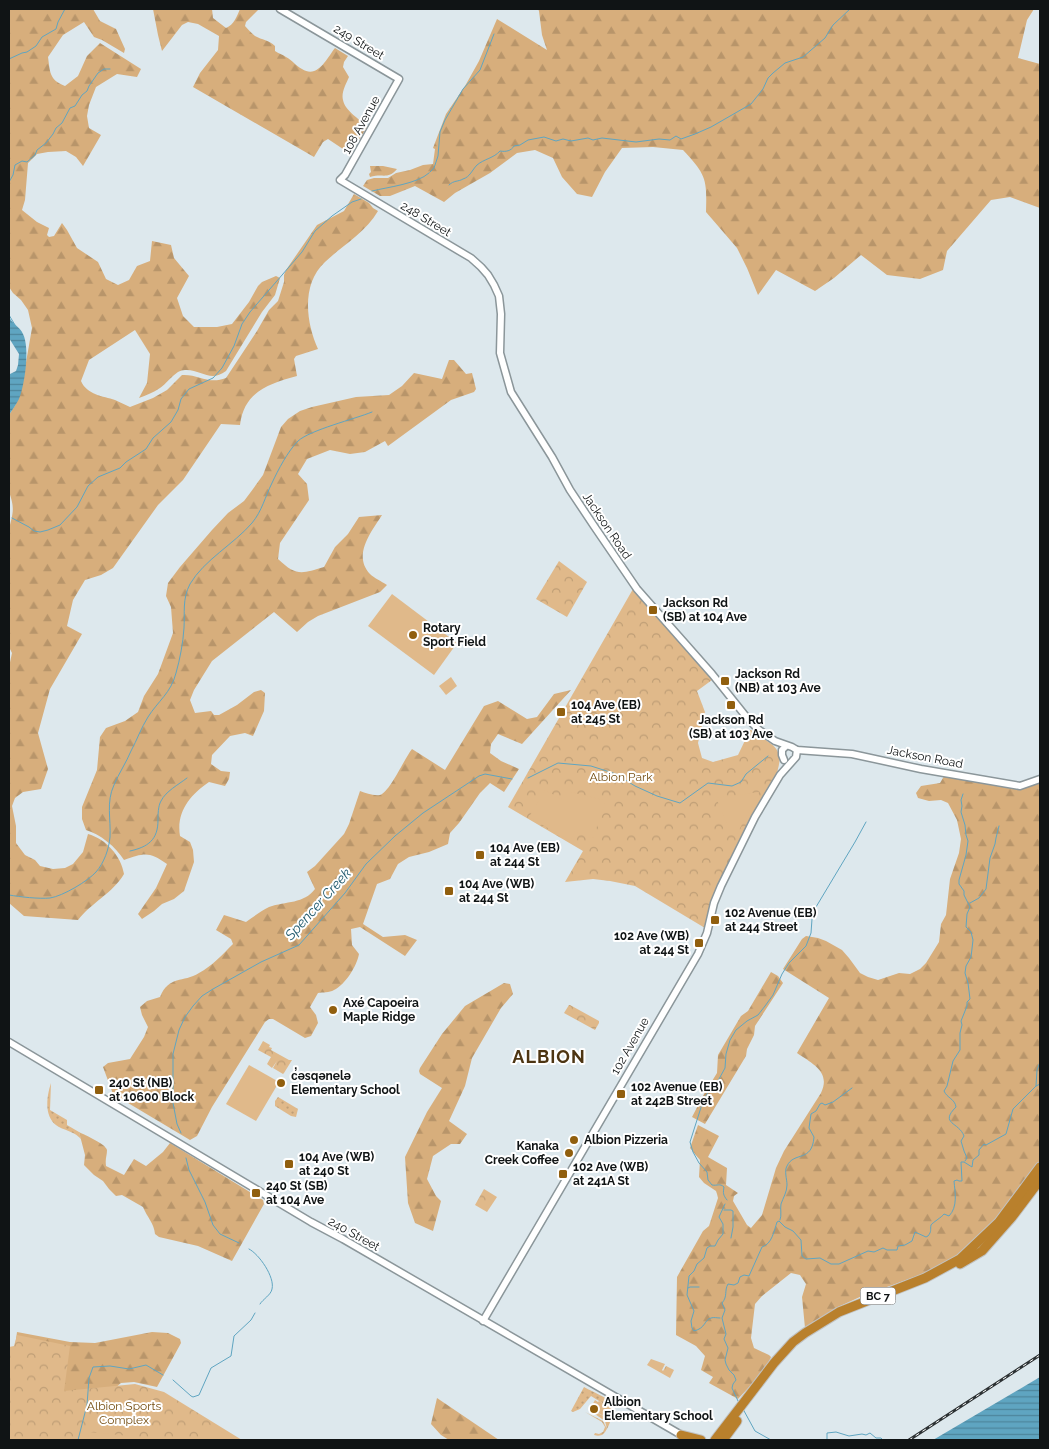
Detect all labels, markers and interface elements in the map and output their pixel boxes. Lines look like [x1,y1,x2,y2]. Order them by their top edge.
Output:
street label: 249 Street [331,22,387,62]
street label: 108 Avenue [339,93,383,157]
street label: 248 Street [398,199,454,239]
street label: Jackson Road [580,490,634,562]
place label: Jackson Rd (SB) at 104 Ave [663,596,747,624]
marker: Jackson Rd (SB) at 104 Ave [647,604,659,616]
place label: Rotary Sport Field [423,621,486,649]
marker: Rotary Sport Field [407,629,419,641]
place label: Jackson Rd (NB) at 103 Ave [735,667,821,695]
marker: Jackson Rd (NB) at 103 Ave [719,675,731,687]
place label: 104 Ave (EB) at 245 St [571,698,641,726]
marker: Jackson Rd (SB) at 103 Ave [725,699,737,711]
marker: 104 Ave (EB) at 245 St [555,706,567,718]
place label: Jackson Rd (SB) at 103 Ave [689,713,773,741]
street label: Jackson Road [886,743,964,771]
park label: Albion Park [589,770,653,784]
place label: 104 Ave (EB) at 244 St [490,841,560,869]
marker: 104 Ave (EB) at 244 St [474,849,486,861]
water label: Spencer Creek [281,864,355,944]
place label: 104 Ave (WB) at 244 St [459,877,534,905]
marker: 104 Ave (WB) at 244 St [443,885,455,897]
place label: 102 Avenue (EB) at 244 Street [725,906,817,934]
marker: 102 Avenue (EB) at 244 Street [709,914,721,926]
place label: 102 Ave (WB) at 244 St [614,929,689,957]
marker: 102 Ave (WB) at 244 St [693,937,705,949]
place label: Axé Capoeira Maple Ridge [343,996,419,1024]
marker: Axé Capoeira Maple Ridge [327,1004,339,1016]
street label: 102 Avenue [608,1015,652,1077]
district label: ALBION [512,1046,586,1067]
place label: c̓əsqənelə Elementary School [291,1067,400,1097]
place label: 240 St (NB) at 10600 Block [109,1076,195,1104]
marker: c̓əsqənelə Elementary School [275,1077,287,1089]
place label: 102 Avenue (EB) at 242B Street [631,1080,723,1108]
marker: 240 St (NB) at 10600 Block [93,1084,105,1096]
marker: 102 Avenue (EB) at 242B Street [615,1088,627,1100]
place label: Albion Pizzeria [584,1133,668,1147]
marker: Albion Pizzeria [568,1134,580,1146]
place label: Kanaka Creek Coffee [485,1139,559,1167]
marker: Kanaka Creek Coffee [563,1147,575,1159]
place label: 104 Ave (WB) at 240 St [299,1150,374,1178]
marker: 104 Ave (WB) at 240 St [283,1158,295,1170]
place label: 102 Ave (WB) at 241A St [573,1160,648,1188]
marker: 102 Ave (WB) at 241A St [557,1168,569,1180]
place label: 240 St (SB) at 104 Ave [266,1179,328,1207]
marker: 240 St (SB) at 104 Ave [250,1187,262,1199]
street label: 240 Street [326,1214,382,1254]
road number: BC 7 [860,1288,896,1304]
place label: Albion Elementary School [604,1395,713,1423]
park label: Albion Sports Complex [87,1399,161,1427]
marker: Albion Elementary School [588,1403,600,1415]

